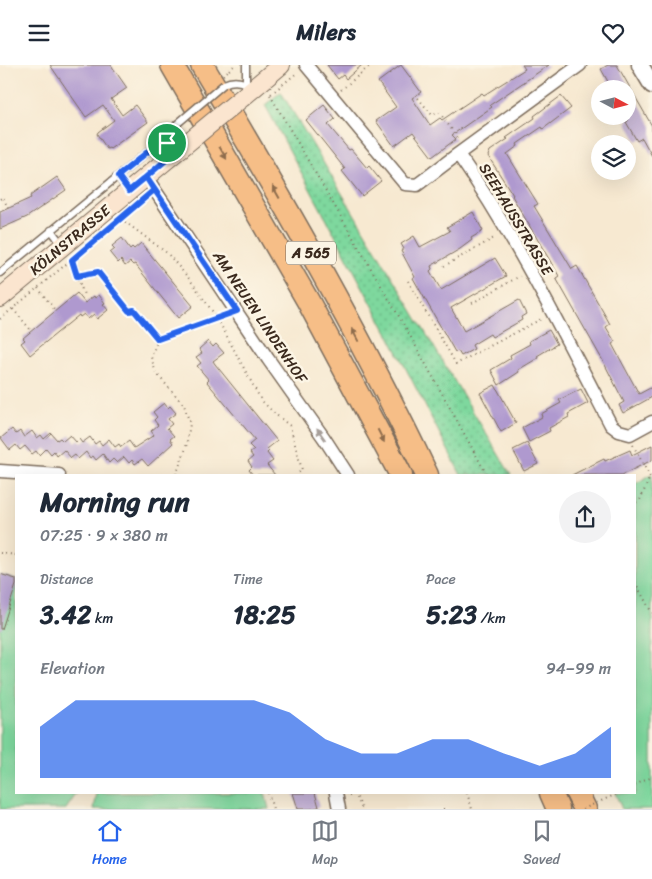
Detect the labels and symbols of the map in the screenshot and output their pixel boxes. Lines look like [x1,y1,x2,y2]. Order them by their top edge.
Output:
north arrow [591,80,636,125]
pin [146,122,188,164]
one-way arrow [218,146,227,159]
street label: SEEHAUSSTRASSE [472,158,561,282]
one-way arrow [272,186,281,199]
street label: KÖLNSTRASSE [23,197,118,282]
road number: A 565 [286,242,336,265]
street label: AM NEUEN LINDENHOF [205,244,315,389]
one-way arrow [351,327,359,342]
one-way arrow [316,427,326,441]
one-way arrow [377,429,385,443]

